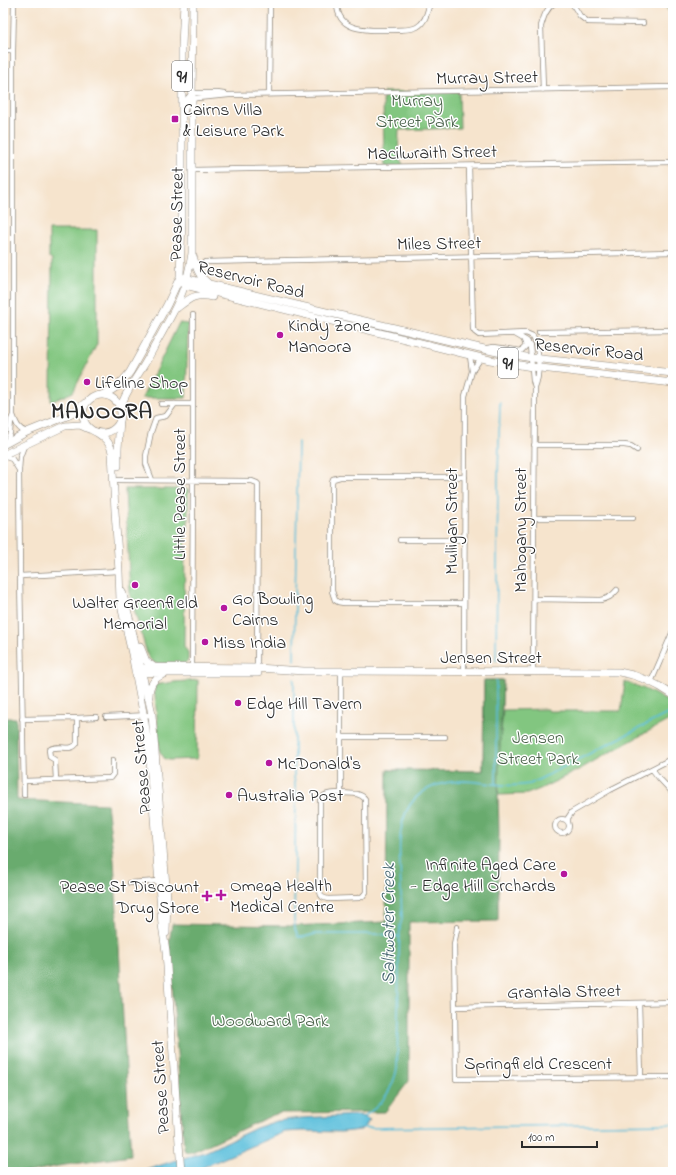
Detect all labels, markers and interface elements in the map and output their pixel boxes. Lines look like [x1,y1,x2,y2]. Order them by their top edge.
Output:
road number: 91 [172,61,192,91]
street label: Murray Street [436,65,538,93]
park label: Murray Street Park [376,89,458,136]
place label: Cairns Villa & Leisure Park [183,98,284,145]
marker: Cairns Villa & Leisure Park [170,114,180,124]
street label: Macilwraith Street [367,140,497,168]
street label: Pease Street [164,167,192,261]
street label: Miles Street [397,231,481,259]
street label: Reservoir Road [194,255,307,307]
place label: Kindy Zone Manoora [288,314,371,361]
marker: Kindy Zone Manoora [275,330,285,340]
street label: Reservoir Road [533,332,645,370]
road number: 91 [498,348,518,378]
place label: Lifeline Shop [95,371,188,397]
marker: Lifeline Shop [82,377,92,387]
district label: MANOORA [51,397,153,429]
street label: Little Pease Street [168,428,194,560]
street label: Mulligan Street [440,467,467,575]
street label: Mahogany Street [509,467,536,593]
marker: Walter Greenfield Memorial [130,580,140,590]
place label: Go Bowling Cairns [232,587,313,634]
place label: Walter Greenfield Memorial [72,591,198,638]
marker: Go Bowling Cairns [219,603,229,613]
place label: Miss India [213,631,286,657]
marker: Miss India [200,637,210,647]
street label: Jensen Street [440,646,542,672]
place label: Edge Hill Tavern [246,692,362,719]
marker: Edge Hill Tavern [233,698,243,708]
street label: Pease Street [126,719,160,815]
park label: Jensen Street Park [497,726,579,773]
place label: McDonald's [277,752,361,778]
marker: McDonald's [264,758,274,768]
place label: Australia Post [237,784,343,810]
marker: Australia Post [224,790,234,800]
place label: Infinite Aged Care - Edge Hill Orchards [410,853,557,901]
water label: Saltwater Creek [376,862,403,985]
marker: Infinite Aged Care - Edge Hill Orchards [559,869,569,879]
place label: Omega Health Medical Centre [230,874,335,921]
place label: Pease St Discount Drug Store [60,875,200,923]
marker: Omega Health Medical Centre [215,889,227,901]
marker: Pease St Discount Drug Store [202,891,212,901]
street label: Grantala Street [507,979,621,1007]
park label: Woodward Park [211,1009,329,1035]
street label: Pease Street [146,1039,178,1135]
street label: Springfield Crescent [464,1052,612,1079]
scale bar [522,1123,597,1149]
text: 100 m [528,1129,555,1147]

